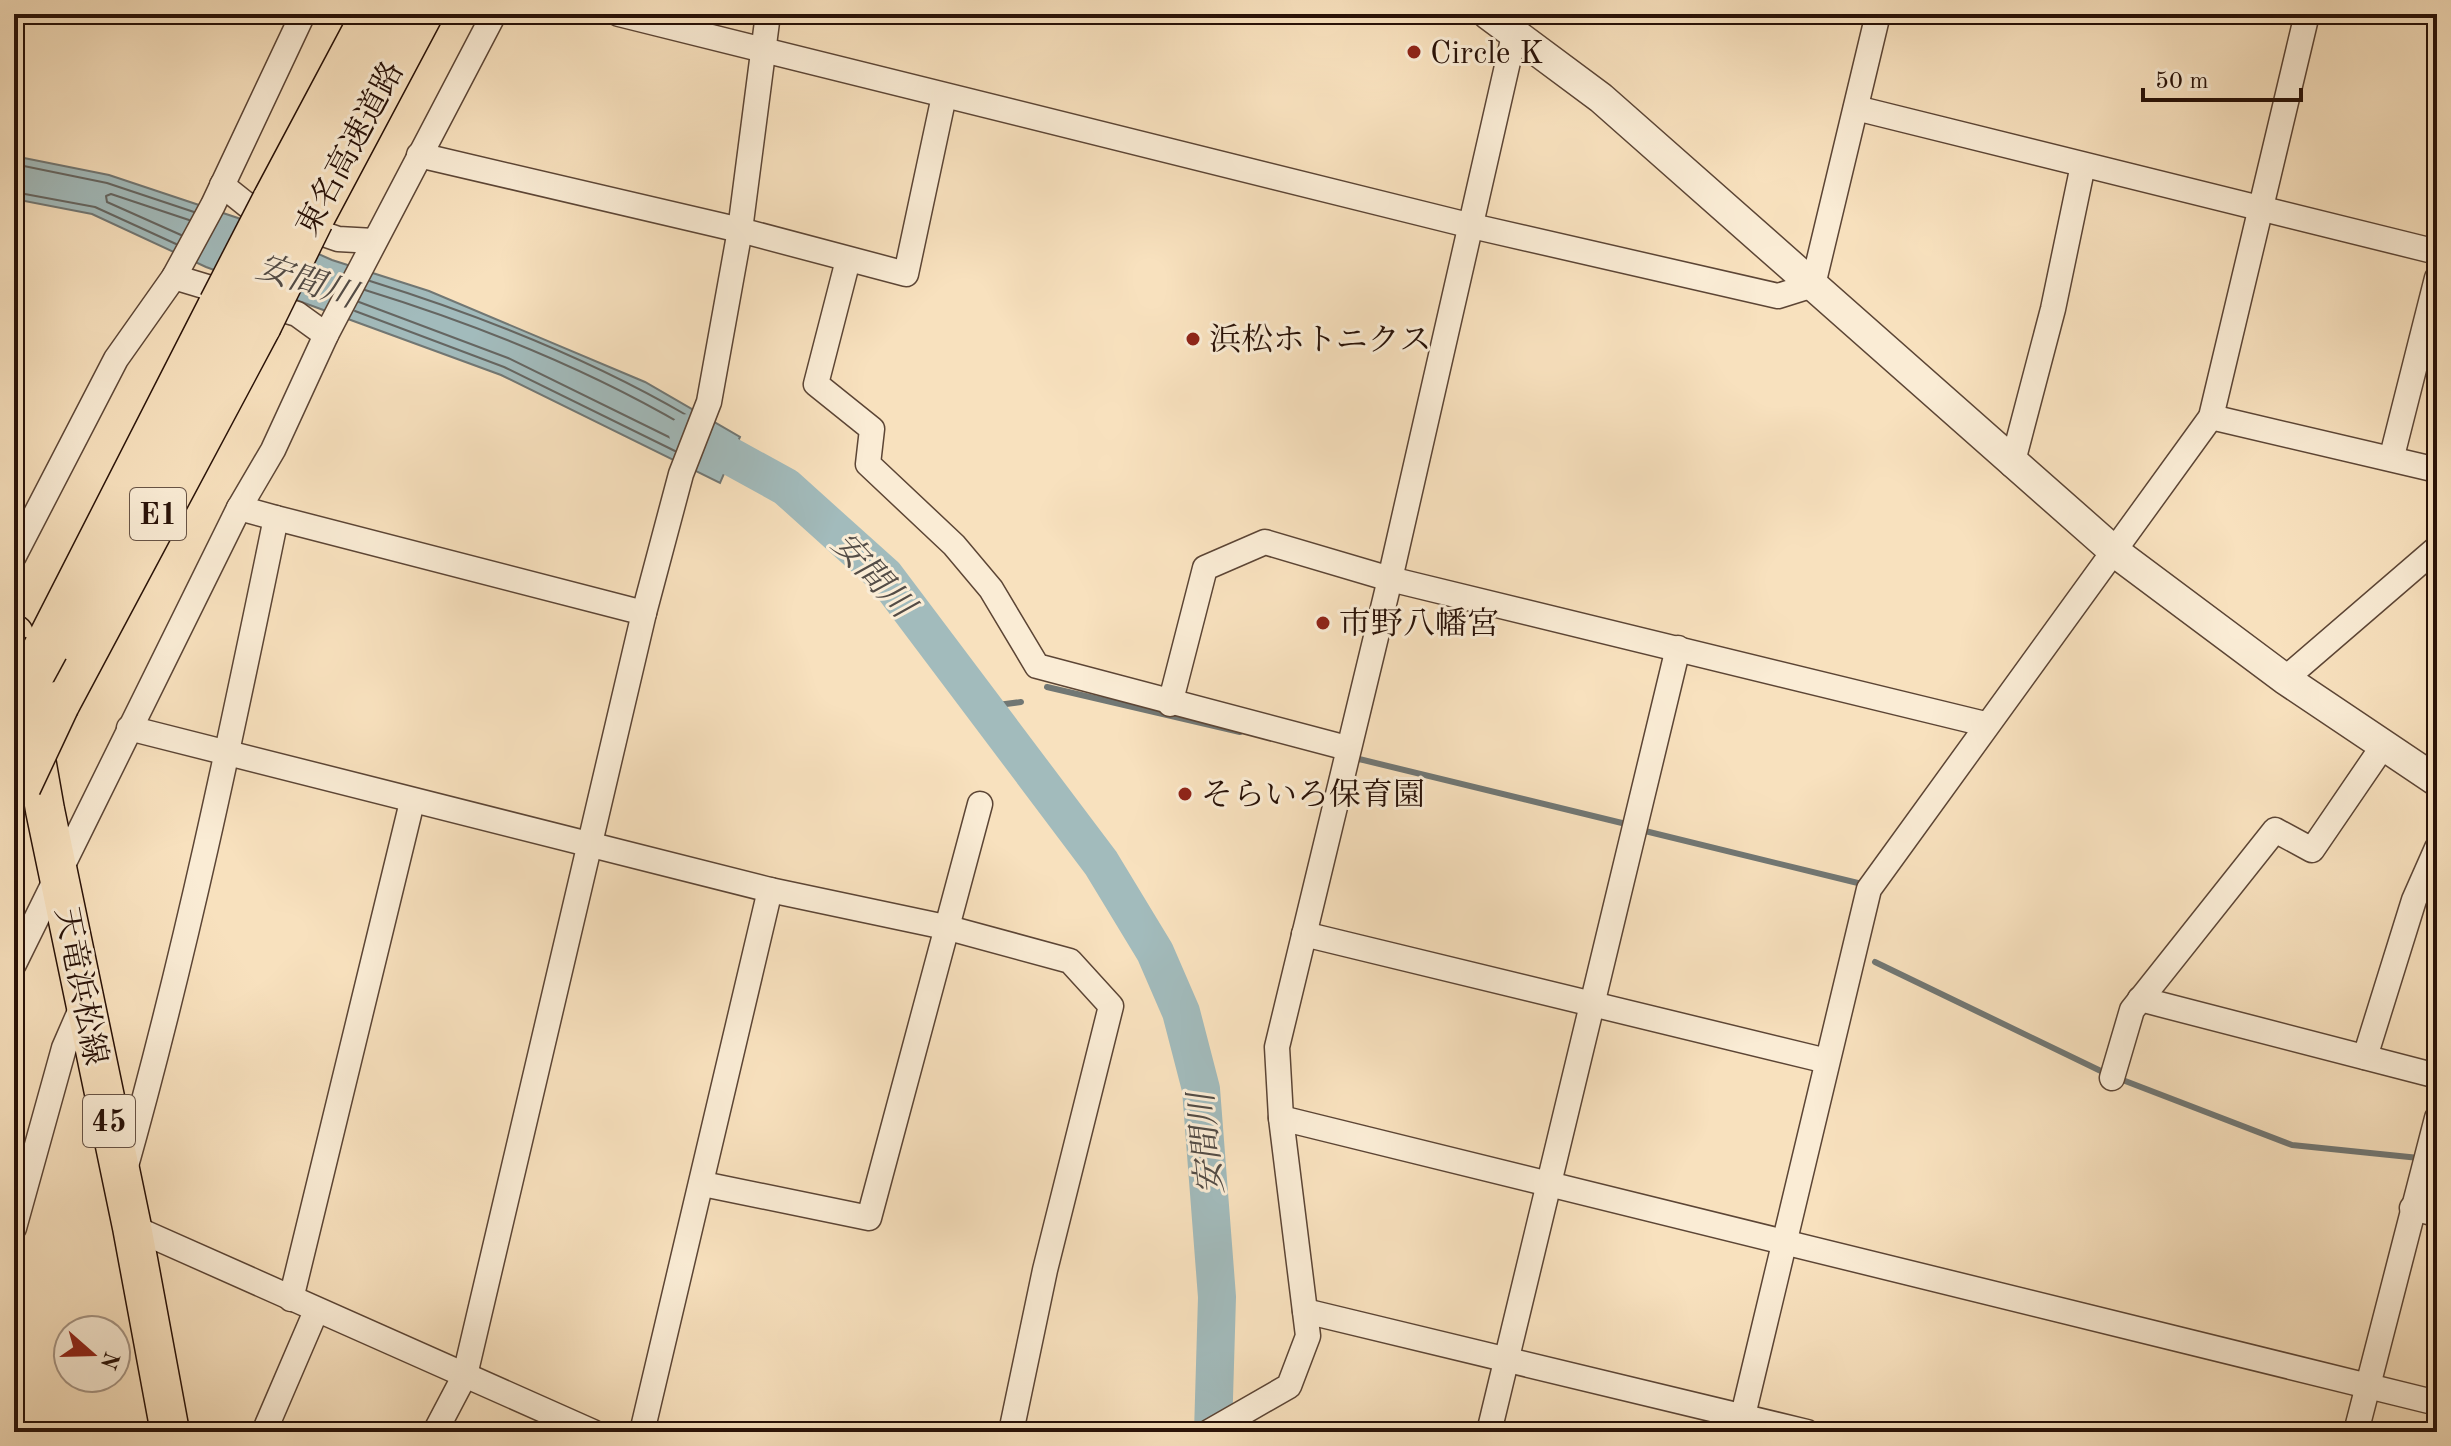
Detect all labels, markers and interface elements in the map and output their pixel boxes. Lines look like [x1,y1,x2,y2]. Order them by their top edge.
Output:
place label: Circle K [1430,39,1544,71]
marker: Circle K [1405,43,1423,61]
scale bar [2143,52,2301,102]
street label: 東名高速道路 [289,55,411,242]
text: 50 m [2155,70,2209,94]
water label: 安間川 [252,248,365,316]
place label: 浜松ホトニクス [1209,323,1431,358]
marker: 浜松ホトニクス [1184,330,1202,348]
road number: E1 [130,488,186,540]
water label: 安間川 [825,525,924,628]
place label: 市野八幡宮 [1339,607,1499,642]
marker: 市野八幡宮 [1314,614,1332,632]
place label: そらいろ保育園 [1201,778,1425,813]
marker: そらいろ保育園 [1176,785,1194,803]
street label: 天竜浜松線 [48,904,113,1068]
water label: 安間川 [1182,1087,1230,1196]
road number: 45 [83,1095,135,1147]
north arrow [52,1314,132,1394]
text: N [96,1348,122,1372]

